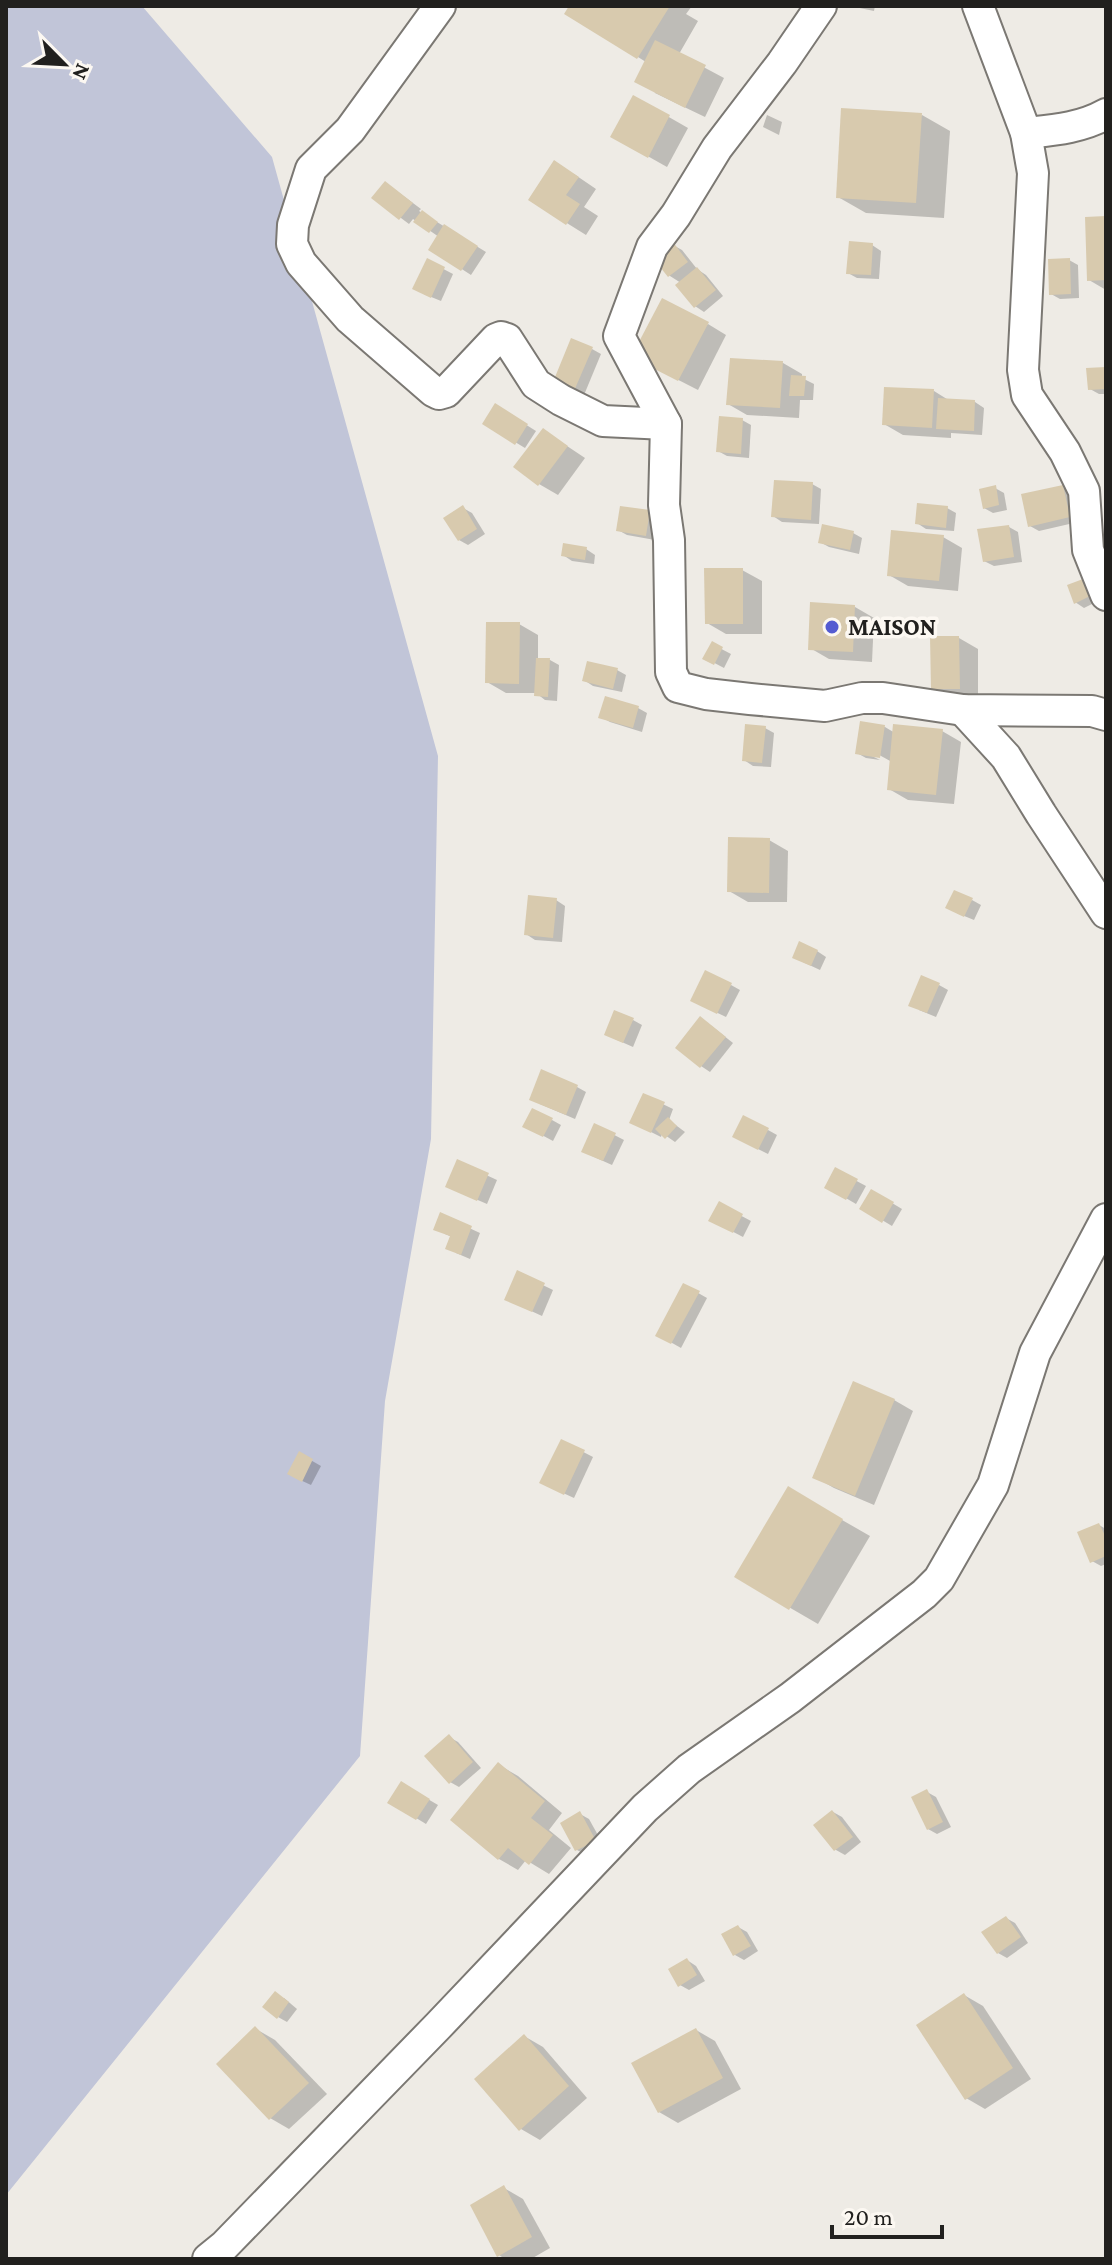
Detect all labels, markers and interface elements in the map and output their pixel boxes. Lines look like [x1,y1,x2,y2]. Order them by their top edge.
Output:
north arrow [24,24,104,104]
text: N [67,60,96,84]
place label: MAISON [848,613,936,640]
marker: MAISON [823,618,841,636]
scale bar [832,2189,942,2239]
text: 20 m [844,2203,893,2230]

